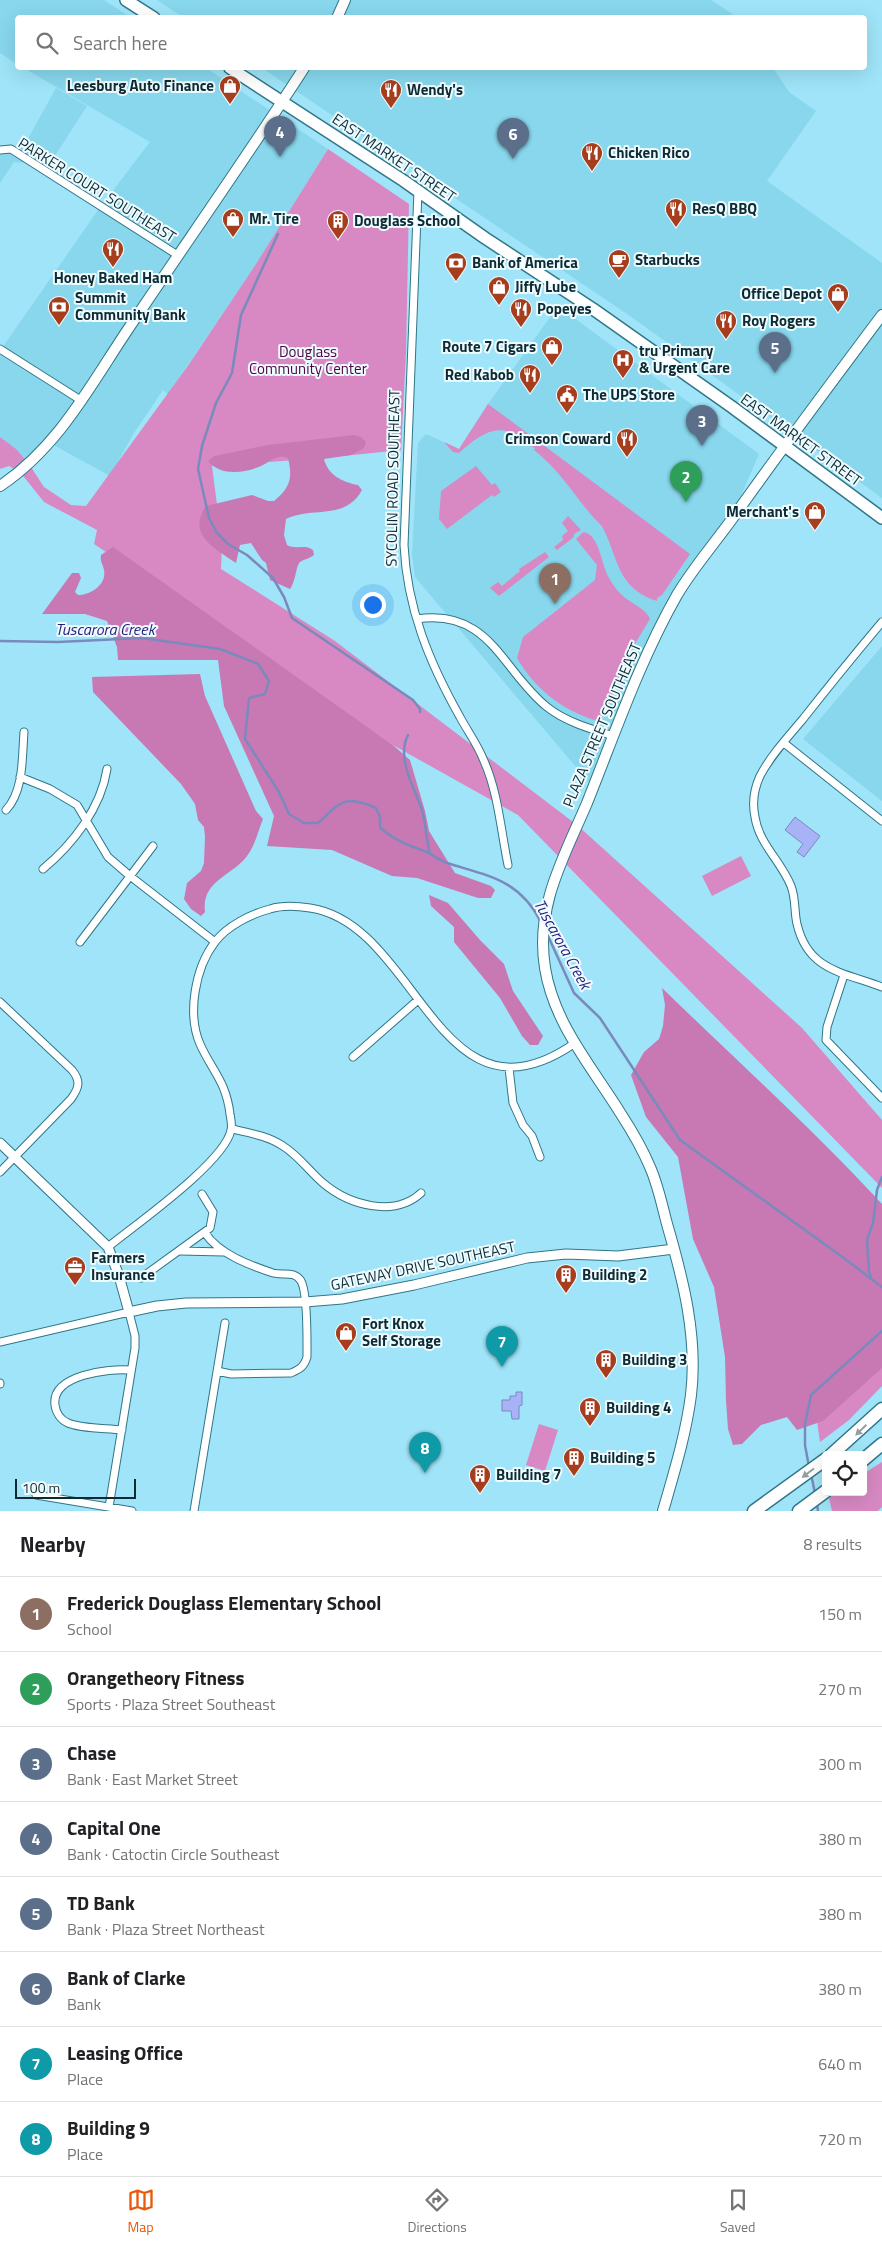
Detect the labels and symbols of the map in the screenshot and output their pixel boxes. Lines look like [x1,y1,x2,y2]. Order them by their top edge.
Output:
place label: Leesburg Auto Finance [67,74,214,97]
shop icon: Leesburg Auto Finance [218,74,242,105]
restaurant icon: Wendy's [379,78,403,109]
place label: Wendy's [407,78,463,101]
street label: EAST MARKET STREET [328,108,461,208]
pin: 4 [264,116,296,157]
pin: 6 [497,118,529,159]
street label: PARKER COURT SOUTHEAST [14,131,181,248]
restaurant icon: Chicken Rico [580,141,604,172]
place label: Chicken Rico [608,141,690,164]
restaurant icon: ResQ BBQ [664,197,688,228]
place label: ResQ BBQ [692,197,757,220]
shop icon: Mr. Tire [221,207,245,238]
place label: Mr. Tire [249,207,299,230]
building icon: Douglass School [326,209,350,240]
place label: Douglass School [354,209,460,232]
restaurant icon: Honey Baked Ham [101,237,125,268]
cafe icon: Starbucks [607,248,631,279]
place label: Starbucks [635,248,700,271]
bank icon: Bank of America [444,251,468,282]
place label: Bank of America [472,251,578,274]
place label: Honey Baked Ham [54,266,172,289]
shop icon: Jiffy Lube [487,275,511,306]
place label: Jiffy Lube [515,275,576,298]
place label: Office Depot [741,282,823,305]
shop icon: Office Depot [826,282,850,313]
place label: Summit Community Bank [75,286,186,326]
bank icon: Summit Community Bank [47,295,71,326]
restaurant icon: Popeyes [509,297,533,328]
place label: Popeyes [537,297,592,320]
restaurant icon: Roy Rogers [714,309,738,340]
place label: Roy Rogers [742,309,815,332]
pin: 5 [759,332,791,373]
place label: Route 7 Cigars [442,335,536,358]
shop icon: Route 7 Cigars [540,335,564,366]
place label: tru Primary & Urgent Care [639,339,730,379]
park label: Douglass Community Center [249,340,367,380]
hospital icon: tru Primary & Urgent Care [611,348,635,379]
place label: Red Kabob [445,363,514,386]
restaurant icon: Red Kabob [518,363,542,394]
public building icon: The UPS Store [555,383,579,414]
place label: The UPS Store [583,383,675,406]
street label: EAST MARKET STREET [736,388,867,492]
street label: SYCOLIN ROAD SOUTHEAST [379,389,406,567]
pin: 3 [686,405,718,446]
place label: Crimson Coward [505,427,611,450]
restaurant icon: Crimson Coward [615,427,639,458]
pin: 2 [670,461,702,502]
place label: Merchant's [726,500,799,523]
shop icon: Merchant's [803,500,827,531]
pin: 1 [539,563,571,604]
your location [360,592,386,618]
water label: Tuscarora Creek [55,617,157,641]
street label: PLAZA STREET SOUTHEAST [556,639,647,811]
water label: Tuscarora Creek [528,895,599,995]
street label: GATEWAY DRIVE SOUTHEAST [329,1235,517,1296]
place label: Farmers Insurance [91,1246,155,1286]
office icon: Farmers Insurance [63,1255,87,1286]
building icon: Building 2 [554,1263,578,1294]
place label: Building 2 [582,1263,647,1286]
place label: Fort Knox Self Storage [362,1312,441,1352]
shop icon: Fort Knox Self Storage [334,1321,358,1352]
pin: 7 [486,1326,518,1367]
building icon: Building 3 [594,1348,618,1379]
place label: Building 3 [622,1348,687,1371]
building icon: Building 4 [578,1396,602,1427]
place label: Building 4 [606,1396,671,1419]
one-way arrow [855,1424,867,1436]
pin: 8 [409,1432,441,1473]
building icon: Building 5 [562,1446,586,1477]
place label: Building 5 [590,1446,655,1469]
building icon: Building 7 [468,1463,492,1494]
place label: Building 7 [496,1463,561,1486]
one-way arrow [801,1468,814,1479]
scale bar [15,1476,136,1499]

